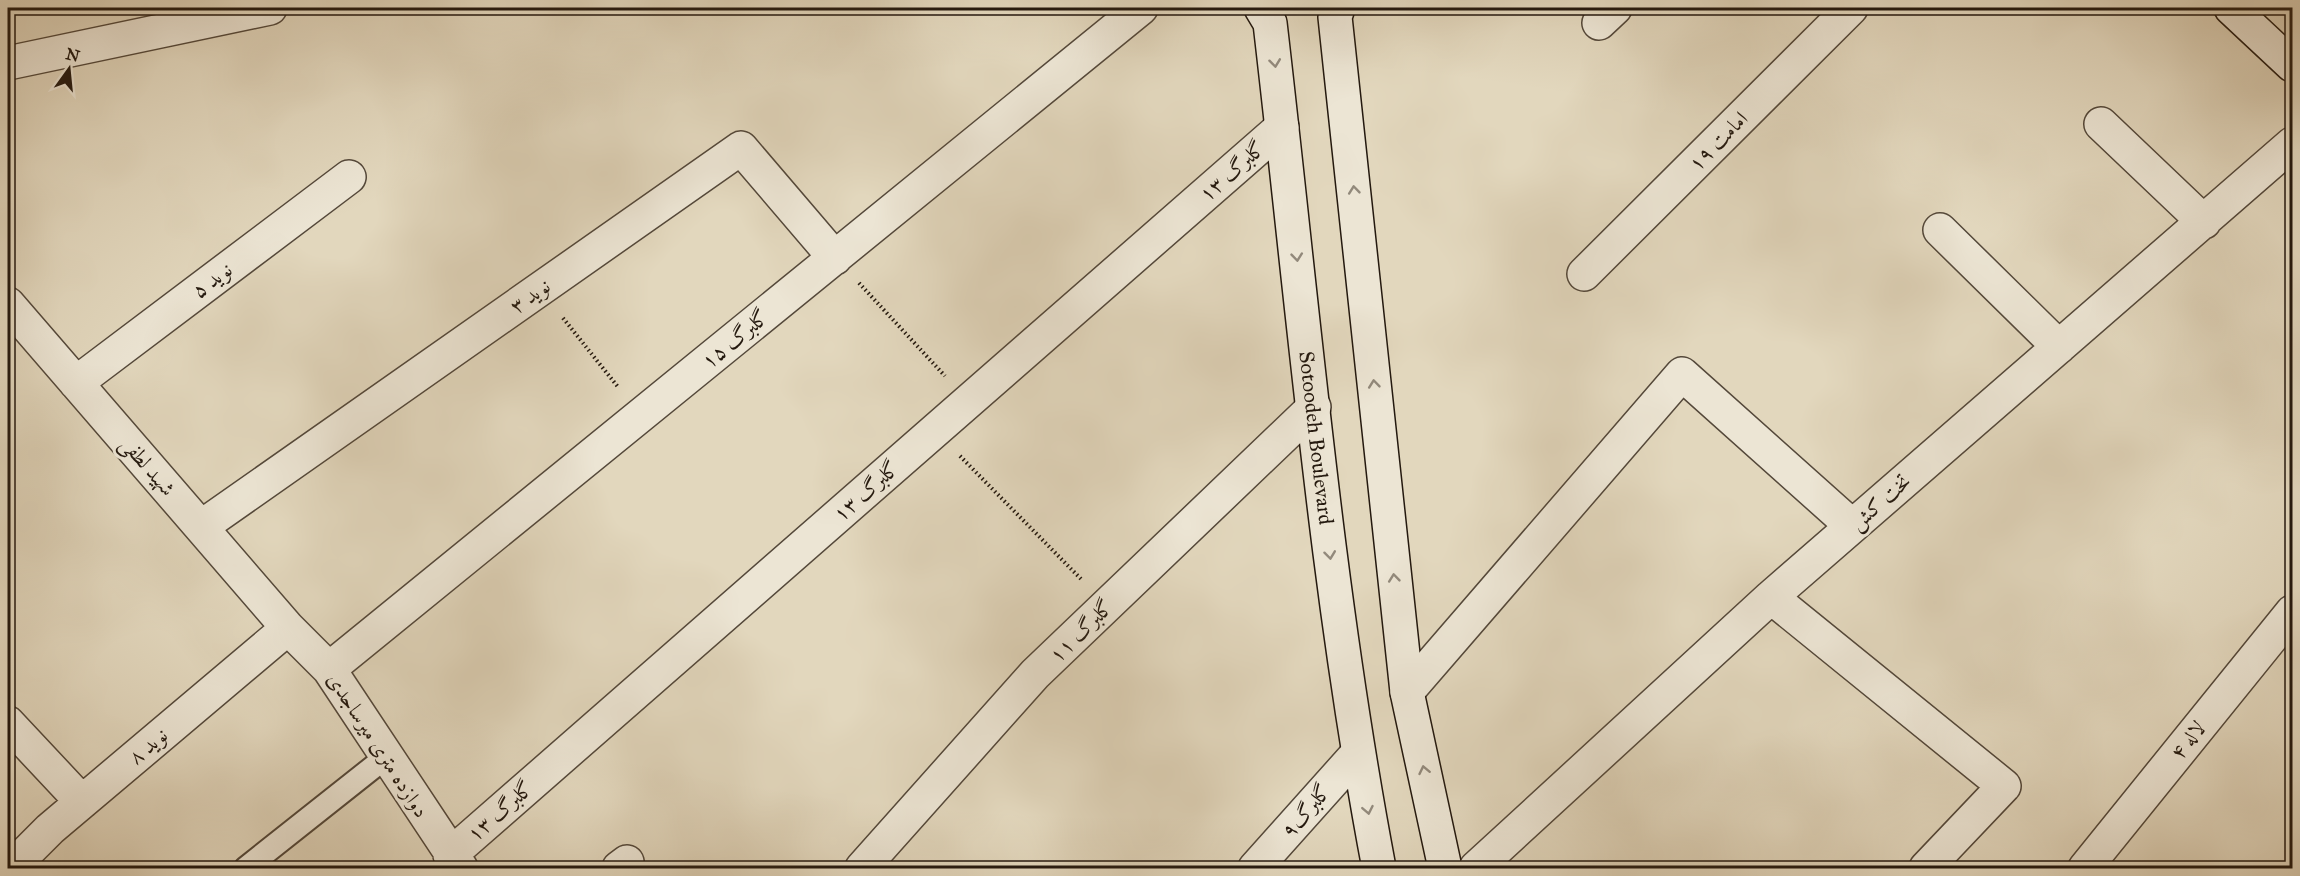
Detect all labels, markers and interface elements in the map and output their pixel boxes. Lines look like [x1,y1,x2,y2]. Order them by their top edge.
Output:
north arrow [39,39,99,99]
text: N [64,44,82,66]
one-way arrow [1268,59,1281,68]
street label: امامت ۱۹ [1683,106,1753,176]
street label: گلبرگ ۱۳ [1194,135,1270,207]
one-way arrow [1348,185,1360,195]
one-way arrow [1290,253,1303,262]
street label: نوید ۵ [187,257,237,303]
street label: نوید ۳ [505,273,555,319]
street label: گلبرگ ۱۵ [696,304,774,374]
street label: Sotoodeh Boulevard [1293,350,1339,527]
one-way arrow [1368,379,1381,388]
street label: شهید لطفی [114,431,181,502]
street label: گلبرگ ۱۳ [828,455,904,527]
street label: تخت کش [1844,468,1917,537]
one-way arrow [1323,551,1336,560]
one-way arrow [1389,573,1401,582]
street label: گلبرگ ۱۱ [1043,594,1119,668]
street label: دوازده متری میرساجدی [321,668,435,822]
street label: لاله ۴ [2165,716,2211,764]
street label: نوید ۸ [123,722,173,770]
one-way arrow [1418,766,1431,776]
street label: گلبرگ ۱۳ [462,775,538,847]
street label: گلبرگ۹ [1276,779,1336,843]
one-way arrow [1361,805,1374,815]

